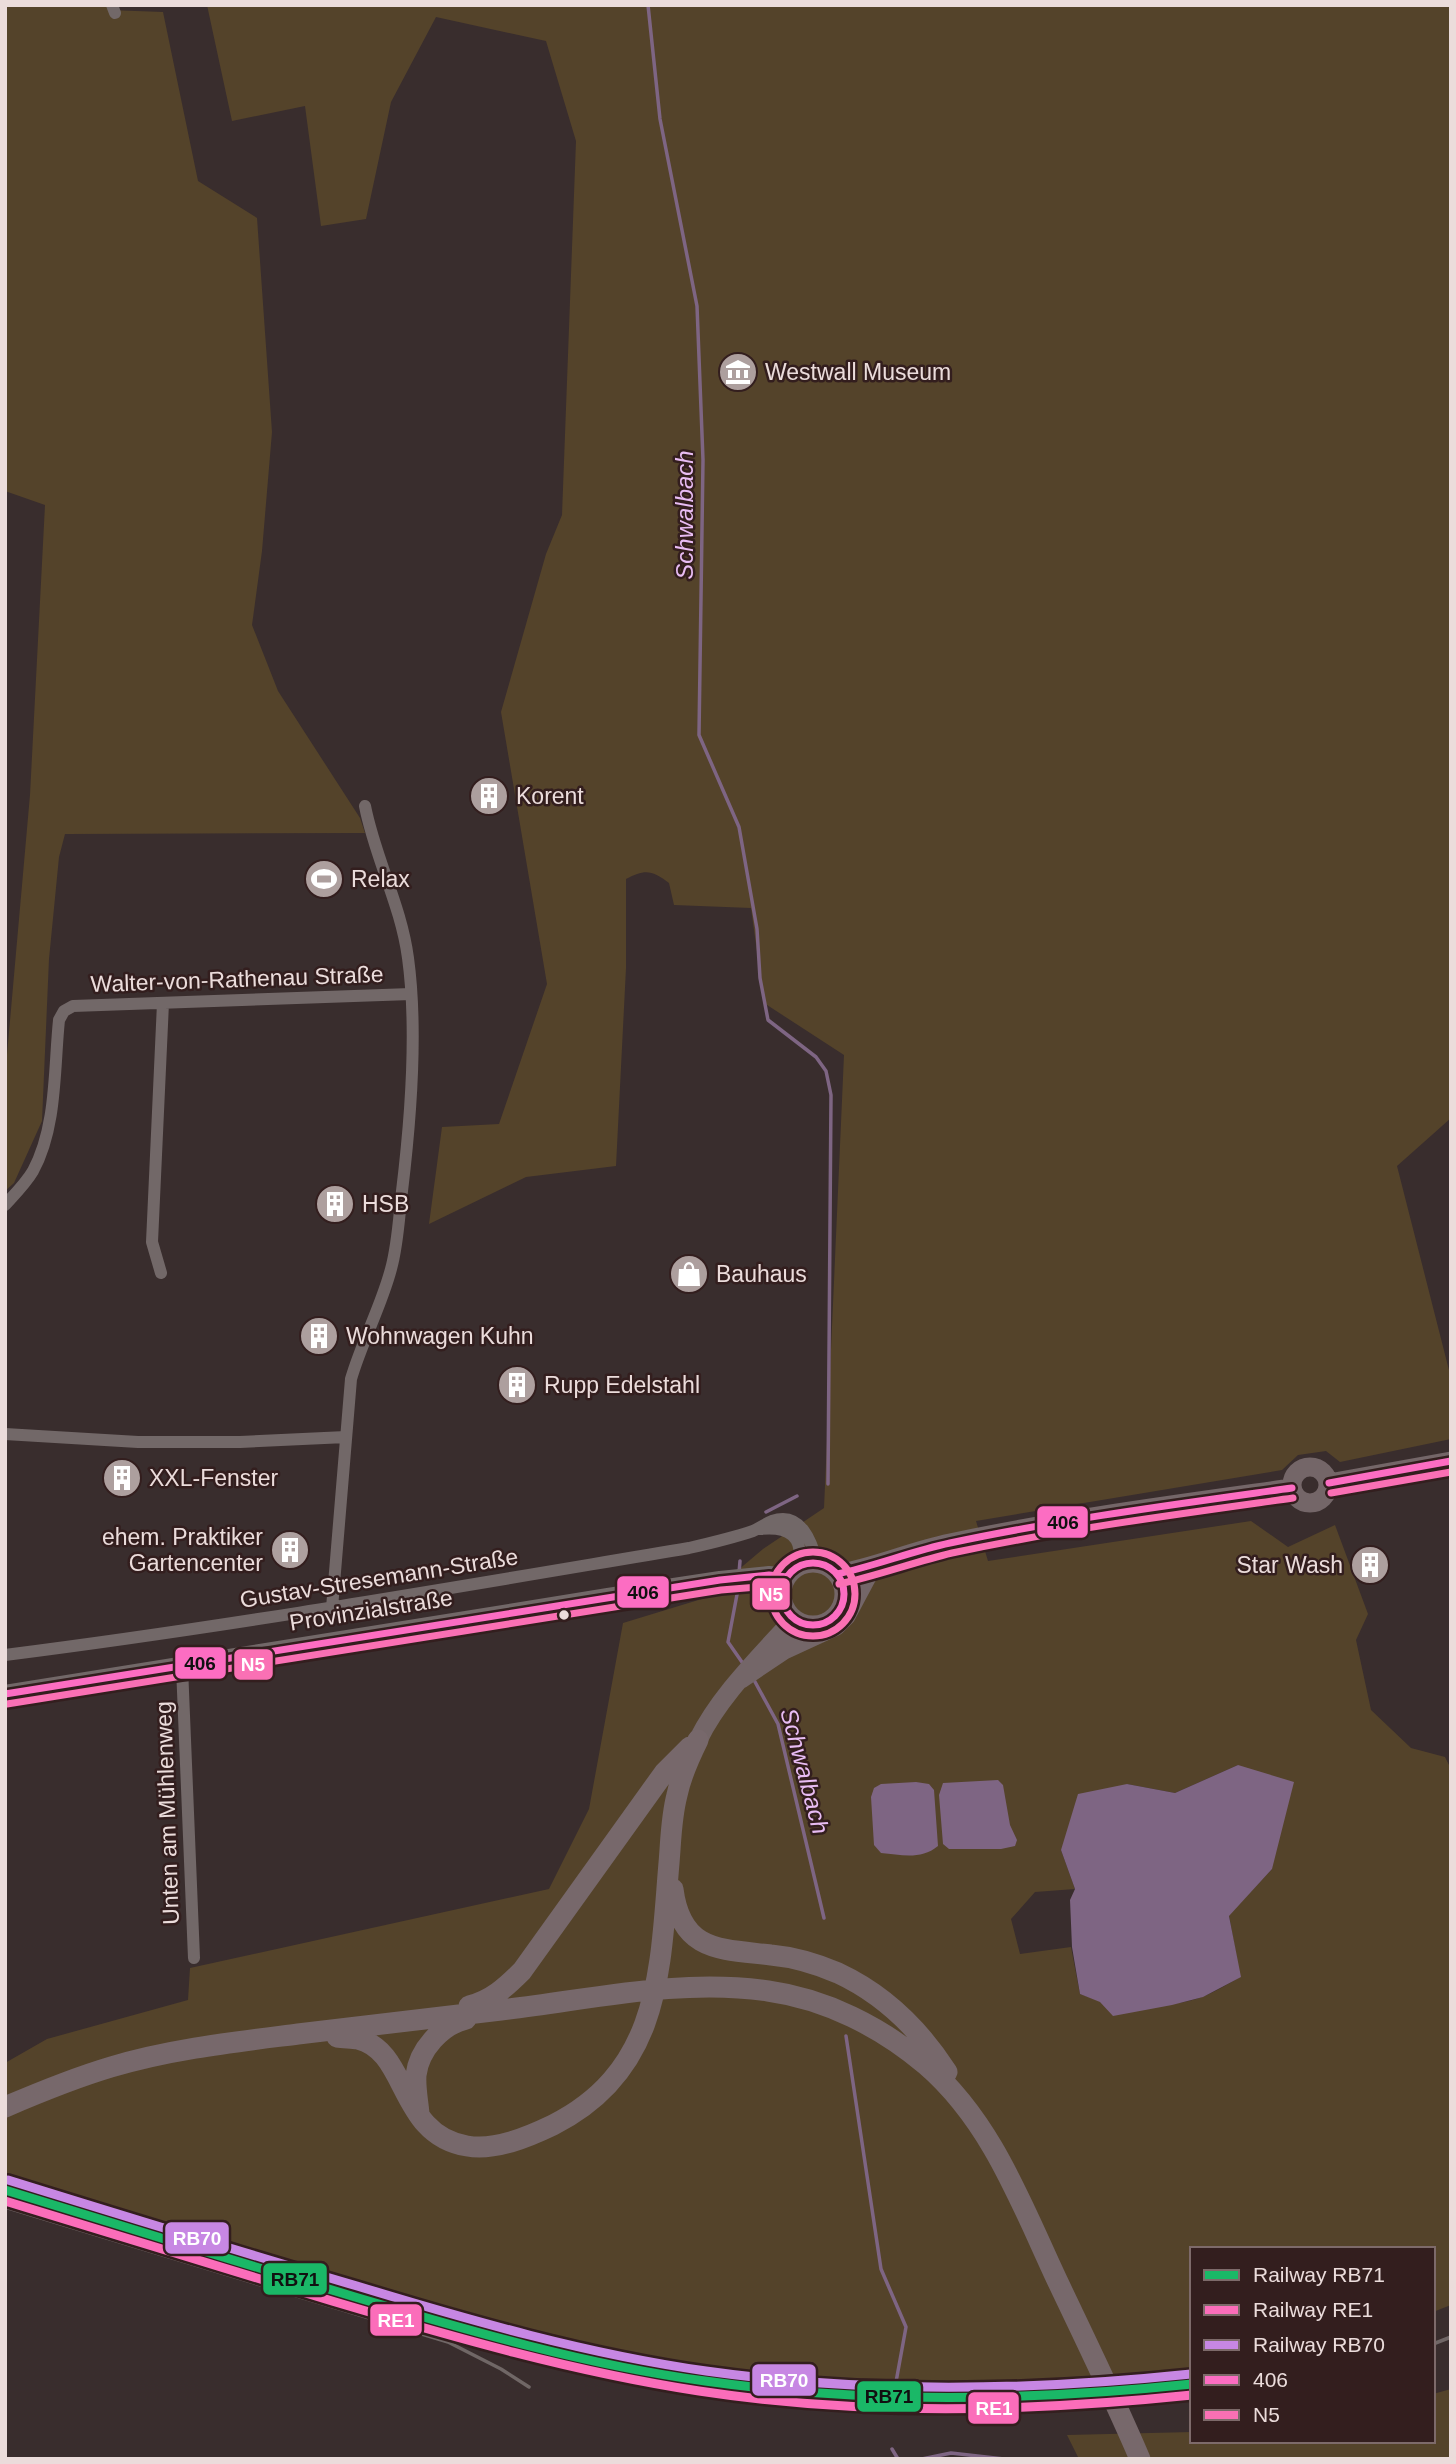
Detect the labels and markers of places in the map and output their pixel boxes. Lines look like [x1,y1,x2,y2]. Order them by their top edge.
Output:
museum icon: Westwall Museum [717,351,759,393]
place label: Westwall Museum [765,359,951,385]
building icon: Korent [468,775,510,817]
place label: Korent [516,783,584,809]
sports icon: Relax [303,858,345,900]
place label: Relax [351,866,410,892]
building icon: HSB [314,1183,356,1225]
place label: HSB [362,1191,409,1217]
shop icon: Bauhaus [668,1253,710,1295]
place label: Bauhaus [716,1261,807,1287]
building icon: Wohnwagen Kuhn [298,1315,340,1357]
place label: Wohnwagen Kuhn [346,1323,534,1349]
building icon: Rupp Edelstahl [496,1364,538,1406]
place label: Rupp Edelstahl [544,1372,700,1398]
building icon: XXL-Fenster [101,1457,143,1499]
place label: XXL-Fenster [149,1465,278,1491]
place label: ehem. Praktiker Gartencenter [102,1524,263,1576]
building icon: ehem. Praktiker Gartencenter [269,1529,311,1571]
building icon: Star Wash [1349,1544,1391,1586]
place label: Star Wash [1236,1552,1343,1578]
unlabelled marker [557,1608,571,1622]

